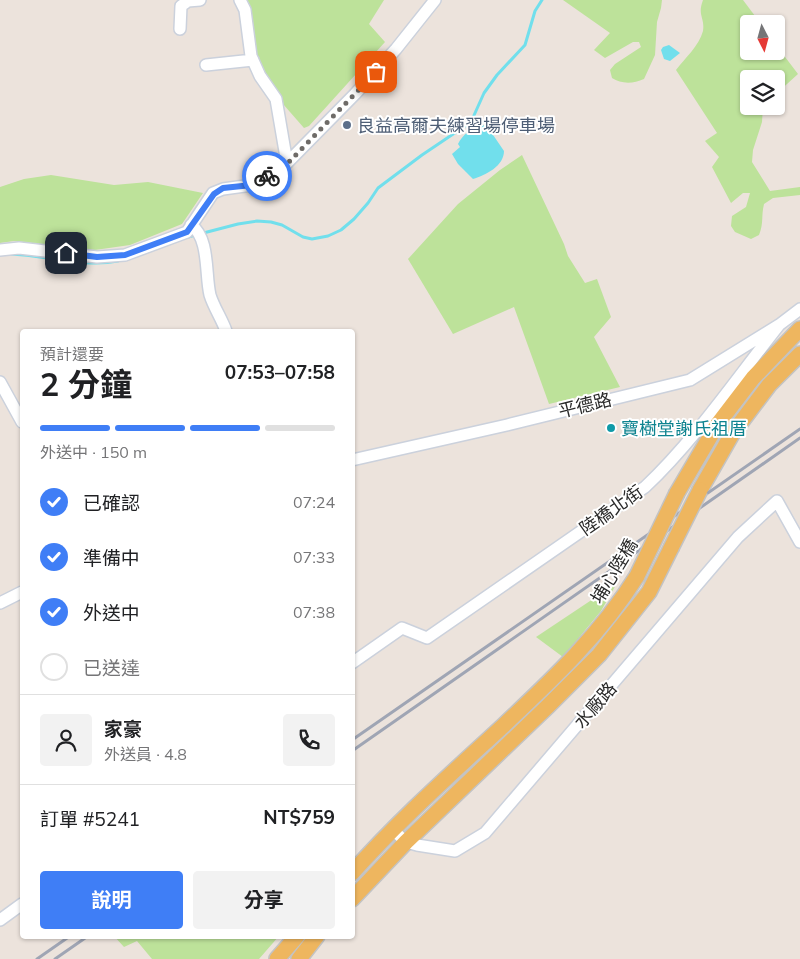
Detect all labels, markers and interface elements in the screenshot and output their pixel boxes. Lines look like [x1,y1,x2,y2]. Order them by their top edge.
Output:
north arrow [740,15,785,60]
map controls [740,15,785,115]
pin [355,51,397,93]
icon: bag [362,58,390,86]
button: layers [740,70,785,115]
place label: 良益高爾夫練習場停車場 [357,114,555,137]
marker: 良益高爾夫練習場停車場 [341,119,353,131]
courier [242,151,292,201]
icon: bike [253,162,281,190]
pin [45,232,87,274]
icon: home [52,239,80,267]
text: 預計還要 [40,344,104,364]
text: 07:53–07:58 [225,360,335,384]
text: 2 分鐘 [40,364,132,404]
street label: 平德路 [556,387,614,423]
place label: 寶樹堂謝氏祖厝 [621,417,747,440]
marker: 寶樹堂謝氏祖厝 [605,422,617,434]
text: 外送中 · 150 m [40,442,147,462]
street label: 陸橋北街 [575,480,647,540]
icon: check [40,488,68,516]
text: 已確認 [83,491,140,515]
text: 07:24 [293,492,335,512]
street label: 埔心陸橋 [586,534,642,608]
icon: check [40,543,68,571]
text: 準備中 [83,546,140,570]
text: 07:33 [293,547,335,567]
icon: check [40,598,68,626]
text: 外送中 [83,601,140,625]
text: 07:38 [293,602,335,622]
text: 已送達 [83,656,140,680]
street label: 水廠路 [569,677,621,733]
button: person [40,714,92,766]
button: phone [283,714,335,766]
text: 家豪 [104,717,142,741]
text: 外送員 · 4.8 [104,744,187,764]
text: NT$759 [263,805,335,829]
text: 訂單 #5241 [40,807,140,831]
button: 說明 [40,871,183,929]
button: 分享 [193,871,335,929]

